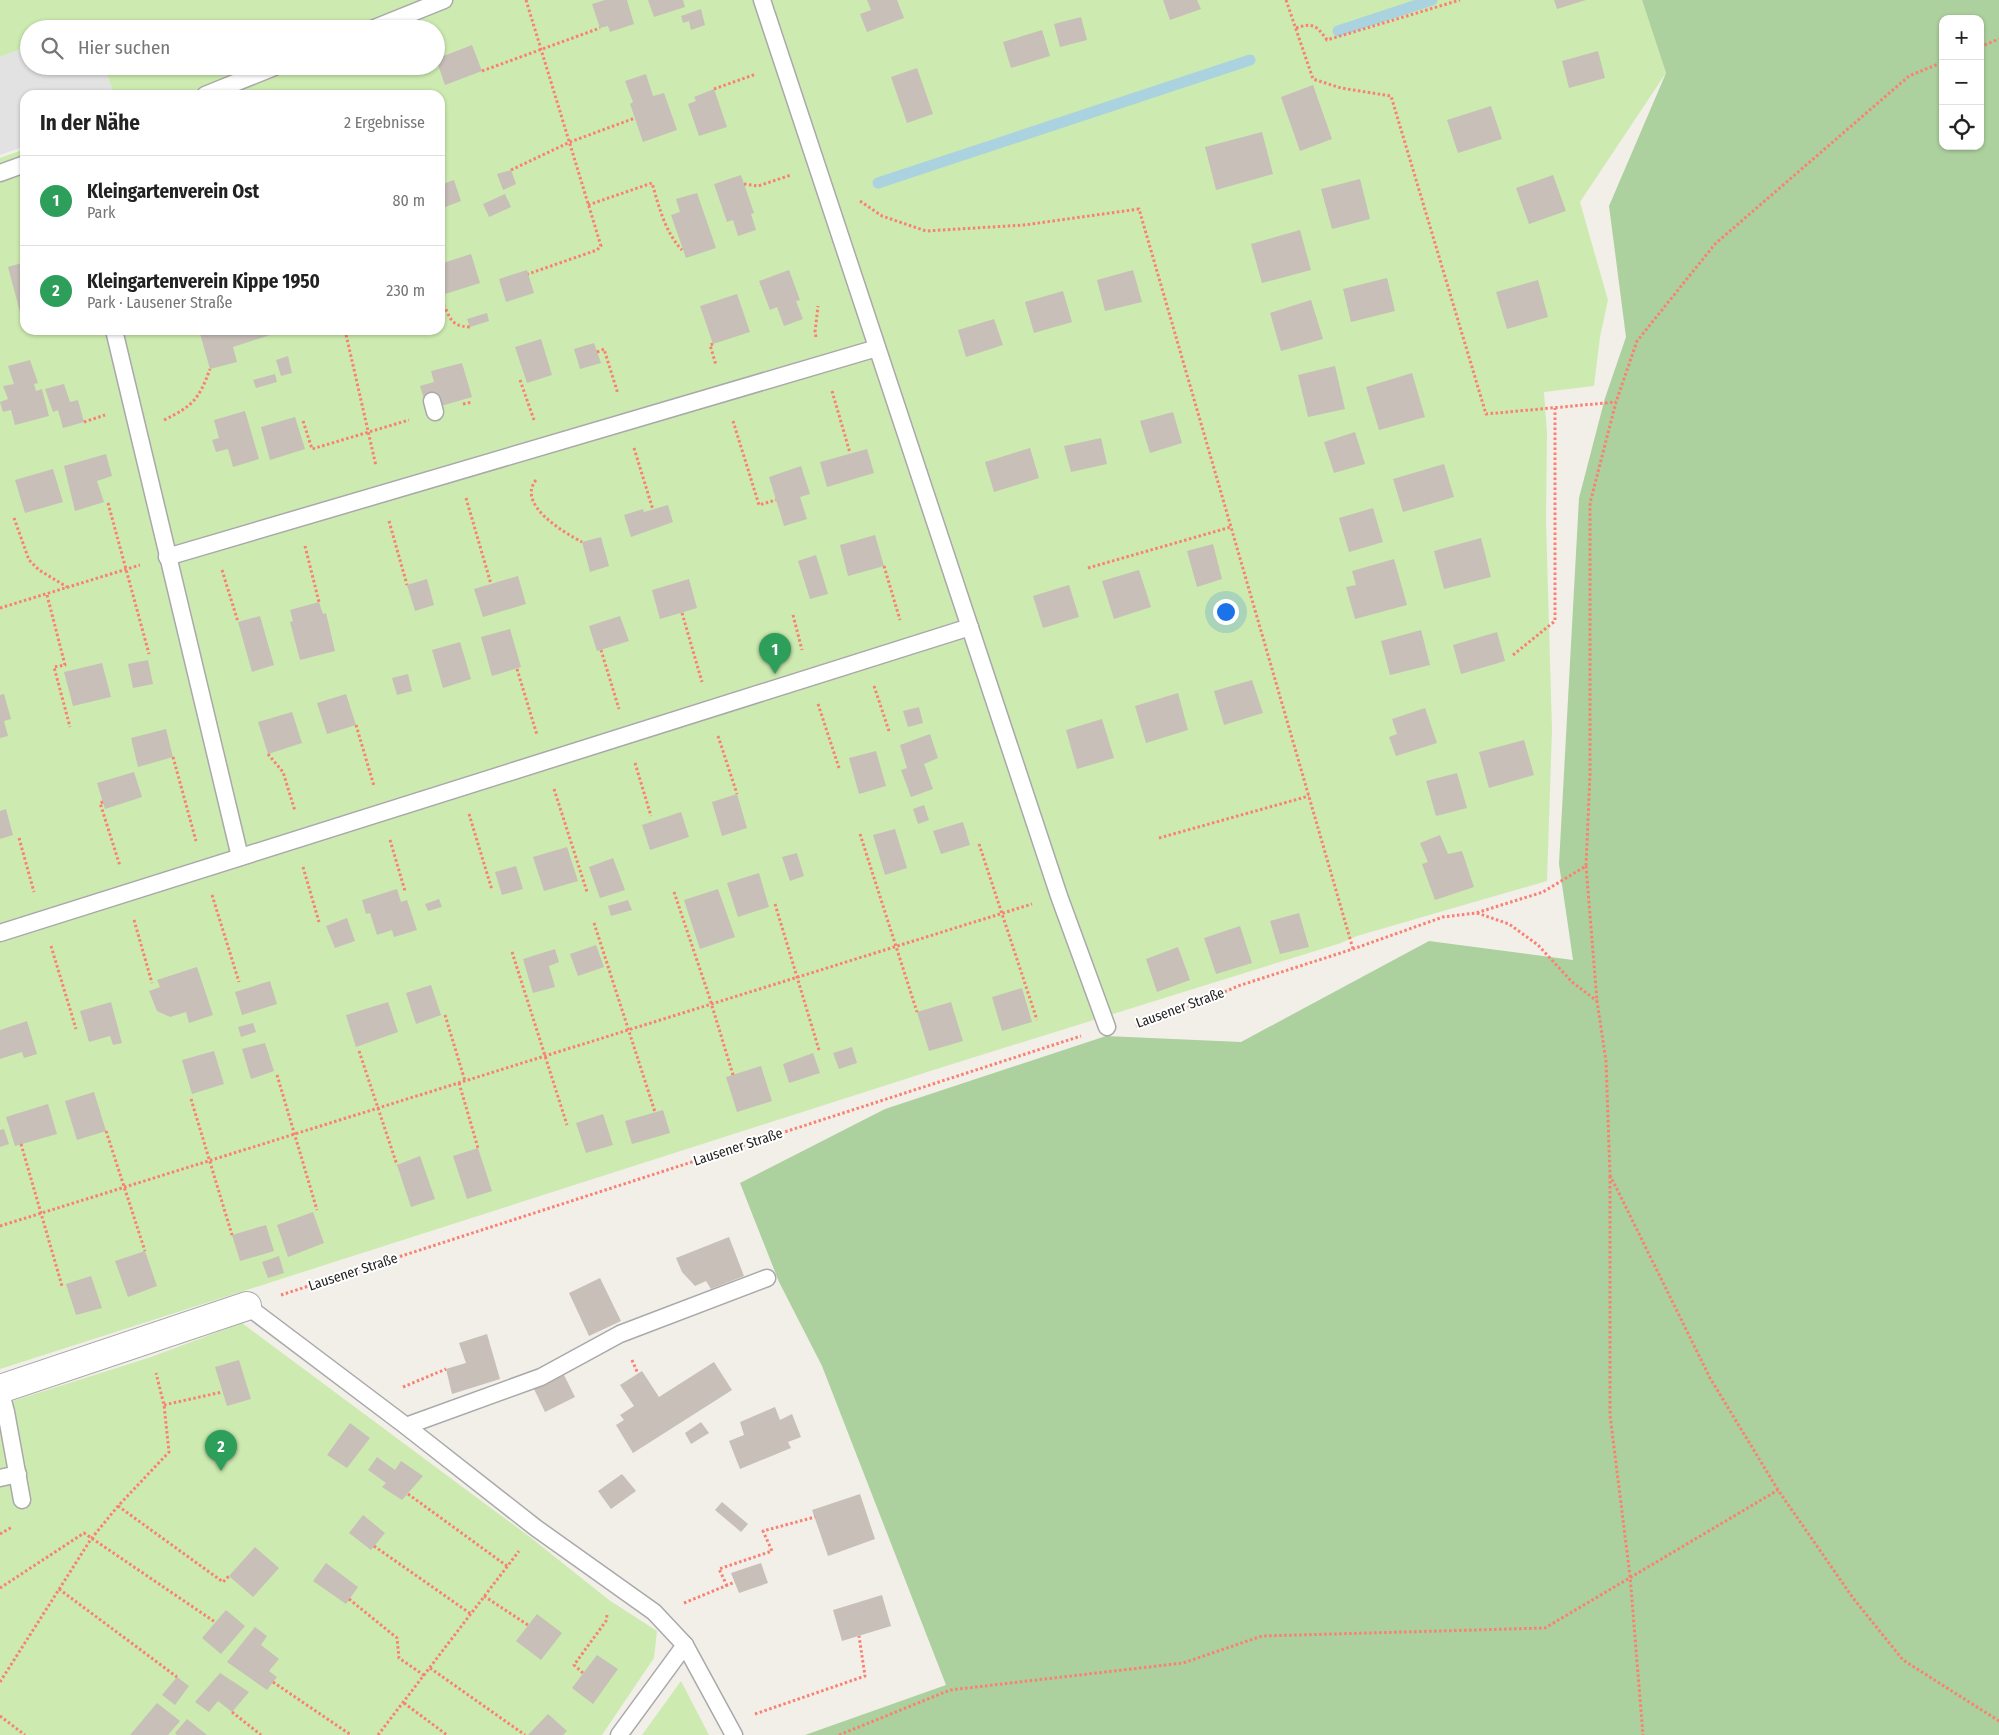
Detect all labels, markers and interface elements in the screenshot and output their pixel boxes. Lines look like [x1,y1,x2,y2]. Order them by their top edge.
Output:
map controls [1939,15,1984,150]
button: + [1939,15,1984,60]
search box [20,20,445,75]
icon: search [38,34,66,62]
text: Hier suchen [78,36,170,59]
button: − [1939,60,1984,105]
button: locate [1939,105,1984,150]
text: In der Nähe [40,110,140,136]
text: 2 Ergebnisse [344,113,425,132]
text: Kleingartenverein Ost [87,180,259,203]
text: 1 [53,191,59,210]
text: 80 m [393,191,425,210]
text: Park [87,203,115,222]
text: Kleingartenverein Kippe 1950 [87,270,320,293]
text: 2 [52,281,60,300]
text: 230 m [386,281,425,300]
text: Park · Lausener Straße [87,293,233,312]
your location [1213,599,1239,625]
pin: 1 [759,633,791,674]
street label: Lausener Straße [1133,984,1227,1032]
street label: Lausener Straße [691,1125,785,1169]
street label: Lausener Straße [306,1250,400,1294]
pin: 2 [205,1430,237,1471]

